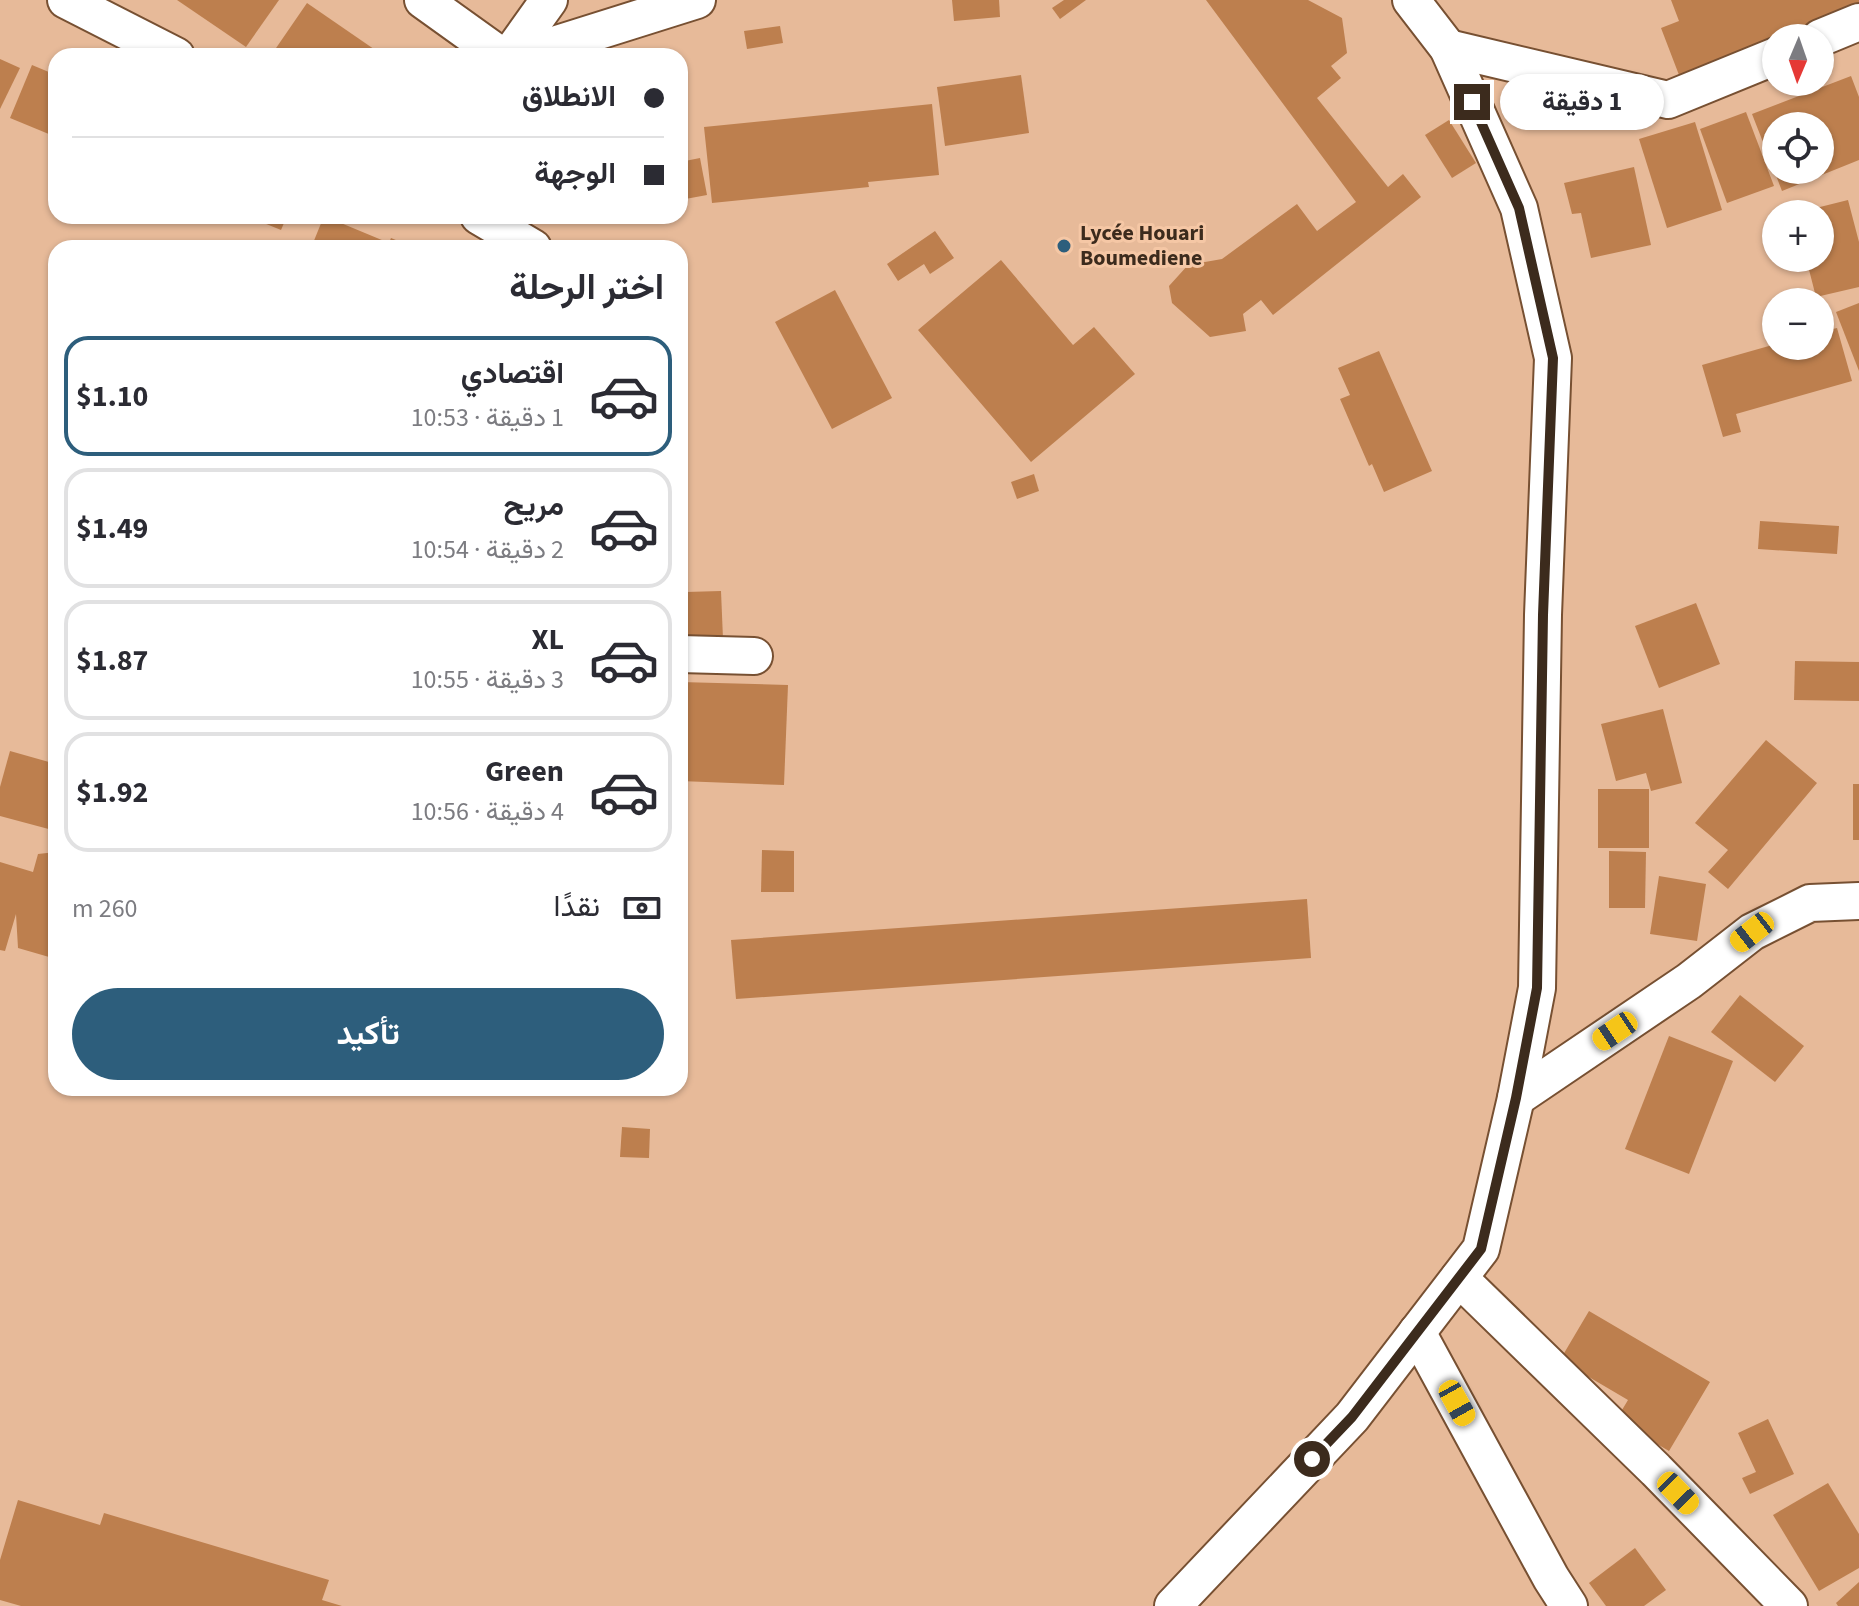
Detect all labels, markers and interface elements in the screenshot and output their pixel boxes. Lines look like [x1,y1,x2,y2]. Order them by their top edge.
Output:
north arrow [1762,24,1834,96]
map controls [1762,24,1834,360]
callout: 1 دقيقة [1500,74,1664,130]
text: الانطلاق [522,75,616,118]
text: 1 دقيقة [1542,83,1622,120]
route end [1454,84,1490,120]
button: locate [1762,112,1834,184]
text: الوجهة [534,152,616,195]
button: + [1762,200,1834,272]
place label: Lycée Houari Boumediene [1080,217,1204,274]
marker: Lycée Houari Boumediene [1055,237,1073,255]
text: اختر الرحلة [509,262,664,313]
button: − [1762,288,1834,360]
text: اقتصادي [461,352,564,395]
icon: car [588,360,660,432]
text: $1.10 [76,375,148,418]
text: 1 دقيقة · 10:53 [411,399,564,436]
text: مريح [504,484,564,527]
icon: car [588,492,660,564]
text: $1.49 [76,507,148,550]
text: 2 دقيقة · 10:54 [411,531,564,568]
text: XL [531,618,564,661]
icon: car [588,624,660,696]
text: $1.87 [76,639,148,682]
text: 3 دقيقة · 10:55 [411,661,564,698]
text: Green [485,750,564,793]
icon: car [588,756,660,828]
text: $1.92 [76,771,148,814]
text: 4 دقيقة · 10:56 [411,793,564,830]
text: نقدًا [554,885,600,928]
icon: cash [620,886,664,930]
text: 260 m [72,890,138,927]
car [1726,908,1778,956]
button: تأكيد [72,988,664,1080]
car [1588,1008,1642,1054]
car [1435,1376,1479,1430]
route start [1294,1441,1330,1477]
car [1653,1467,1703,1519]

